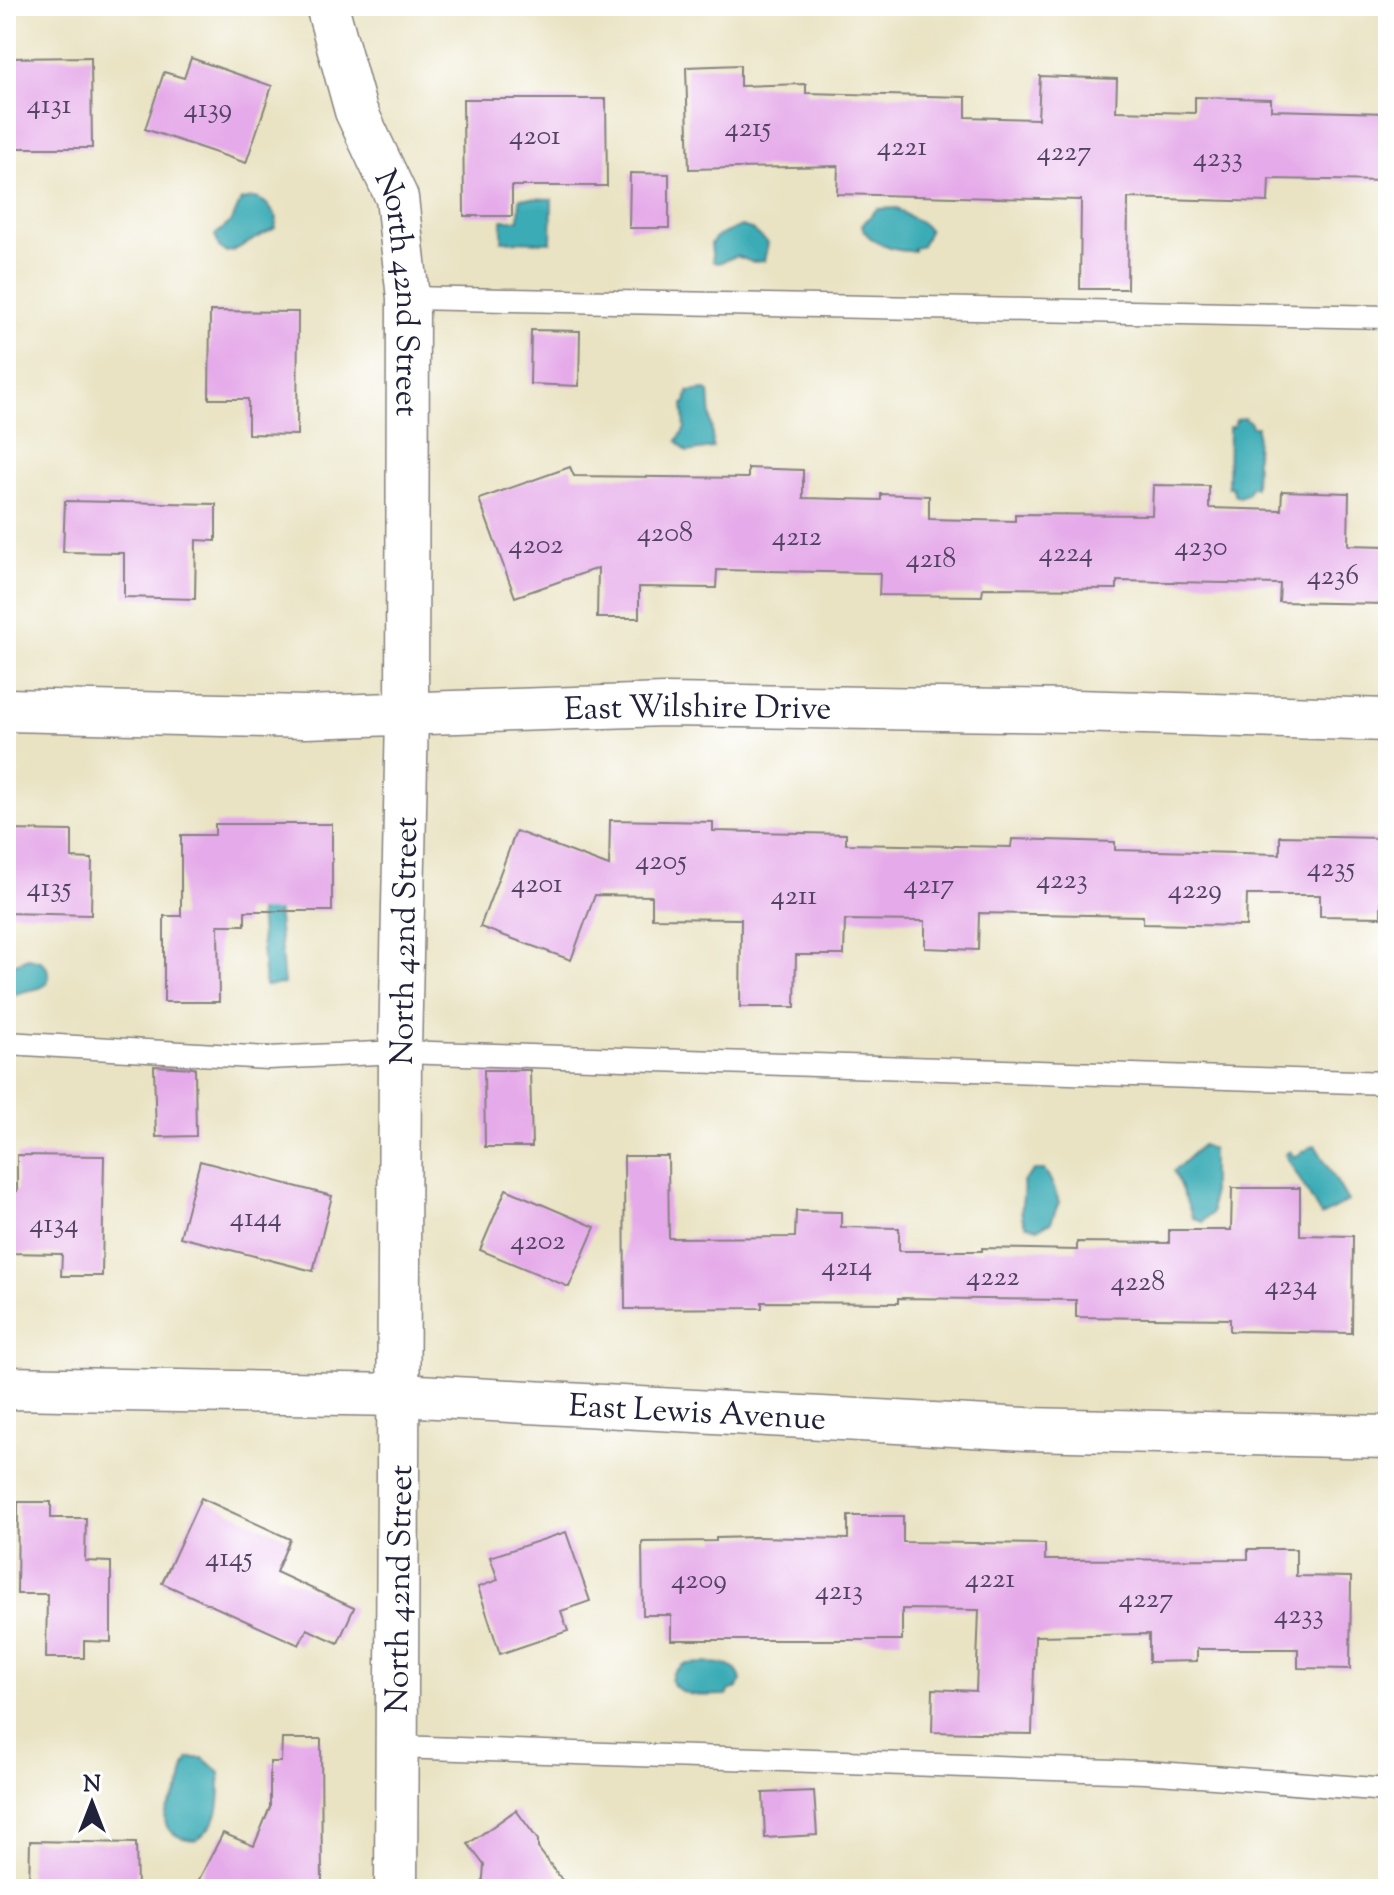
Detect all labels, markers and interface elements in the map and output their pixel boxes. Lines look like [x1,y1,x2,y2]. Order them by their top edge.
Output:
house number: 4131 [27,86,71,126]
house number: 4139 [184,90,232,130]
house number: 4215 [725,109,772,149]
house number: 4201 [509,117,561,157]
house number: 4221 [877,128,927,168]
house number: 4227 [1037,133,1091,173]
house number: 4233 [1193,139,1243,179]
street label: North 42nd Street [361,163,428,417]
house number: 4208 [637,514,693,554]
house number: 4212 [772,518,822,558]
house number: 4202 [509,526,563,566]
house number: 4230 [1174,528,1228,568]
house number: 4224 [1039,534,1093,574]
house number: 4218 [906,540,956,580]
house number: 4236 [1307,557,1359,597]
street label: East Wilshire Drive [563,685,832,734]
street label: North 42nd Street [381,816,431,1066]
house number: 4205 [635,842,687,882]
house number: 4235 [1307,849,1355,889]
house number: 4223 [1036,861,1088,901]
house number: 4201 [511,865,563,905]
house number: 4217 [904,866,954,906]
house number: 4135 [27,869,72,909]
house number: 4229 [1168,871,1222,911]
house number: 4211 [771,877,817,917]
house number: 4144 [230,1199,282,1239]
house number: 4134 [29,1205,79,1245]
house number: 4202 [511,1222,565,1262]
house number: 4214 [822,1248,872,1288]
house number: 4222 [966,1258,1020,1298]
house number: 4228 [1111,1263,1165,1303]
house number: 4234 [1265,1267,1317,1307]
street label: East Lewis Avenue [567,1384,827,1444]
street label: North 42nd Street [376,1464,426,1714]
house number: 4145 [205,1539,253,1579]
house number: 4221 [965,1560,1015,1600]
house number: 4209 [671,1561,727,1601]
house number: 4213 [815,1572,863,1612]
house number: 4227 [1119,1580,1173,1620]
house number: 4233 [1274,1596,1324,1636]
north arrow [52,1763,132,1843]
text: N [83,1770,101,1802]

